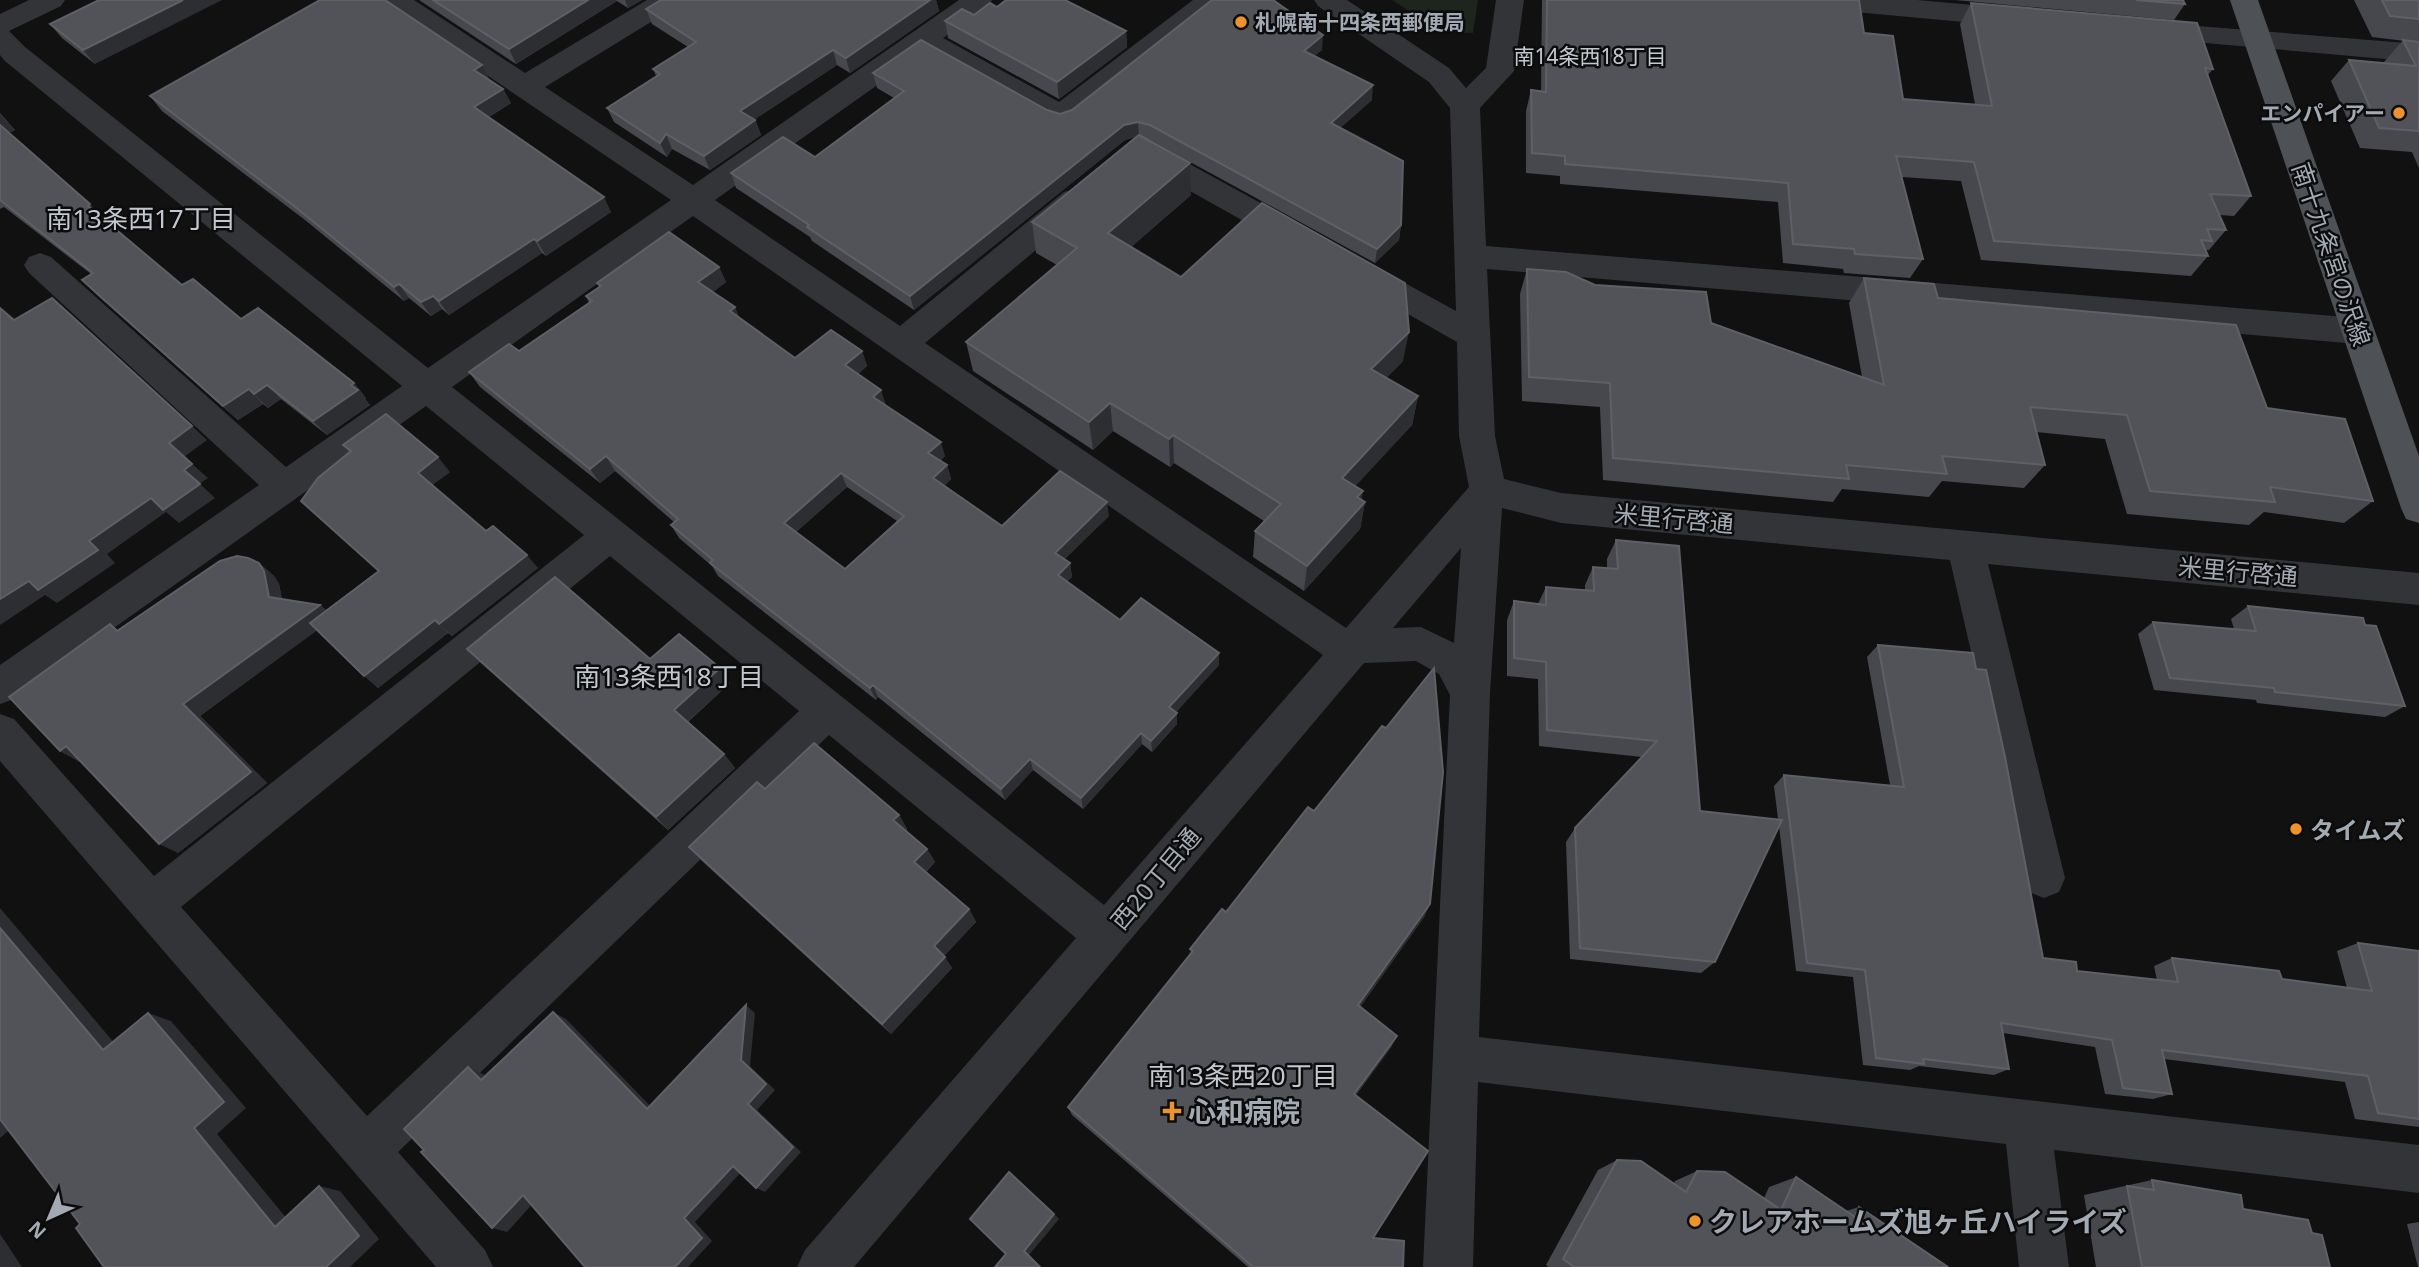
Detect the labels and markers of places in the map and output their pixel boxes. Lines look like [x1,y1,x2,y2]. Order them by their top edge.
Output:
place label: 札幌南十四条西郵便局 [1255,8,1465,36]
marker: 札幌南十四条西郵便局 [1233,14,1249,30]
place label: エンパイアー [2260,99,2385,127]
marker: エンパイアー [2391,105,2407,121]
place label: タイムズ [2310,813,2406,846]
marker: タイムズ [2288,821,2304,837]
place label: 心和病院 [1188,1092,1300,1130]
marker: 心和病院 [1162,1101,1182,1121]
place label: クレアホームズ旭ヶ丘ハイライズ [1709,1202,2127,1240]
marker: クレアホームズ旭ヶ丘ハイライズ [1687,1213,1703,1229]

